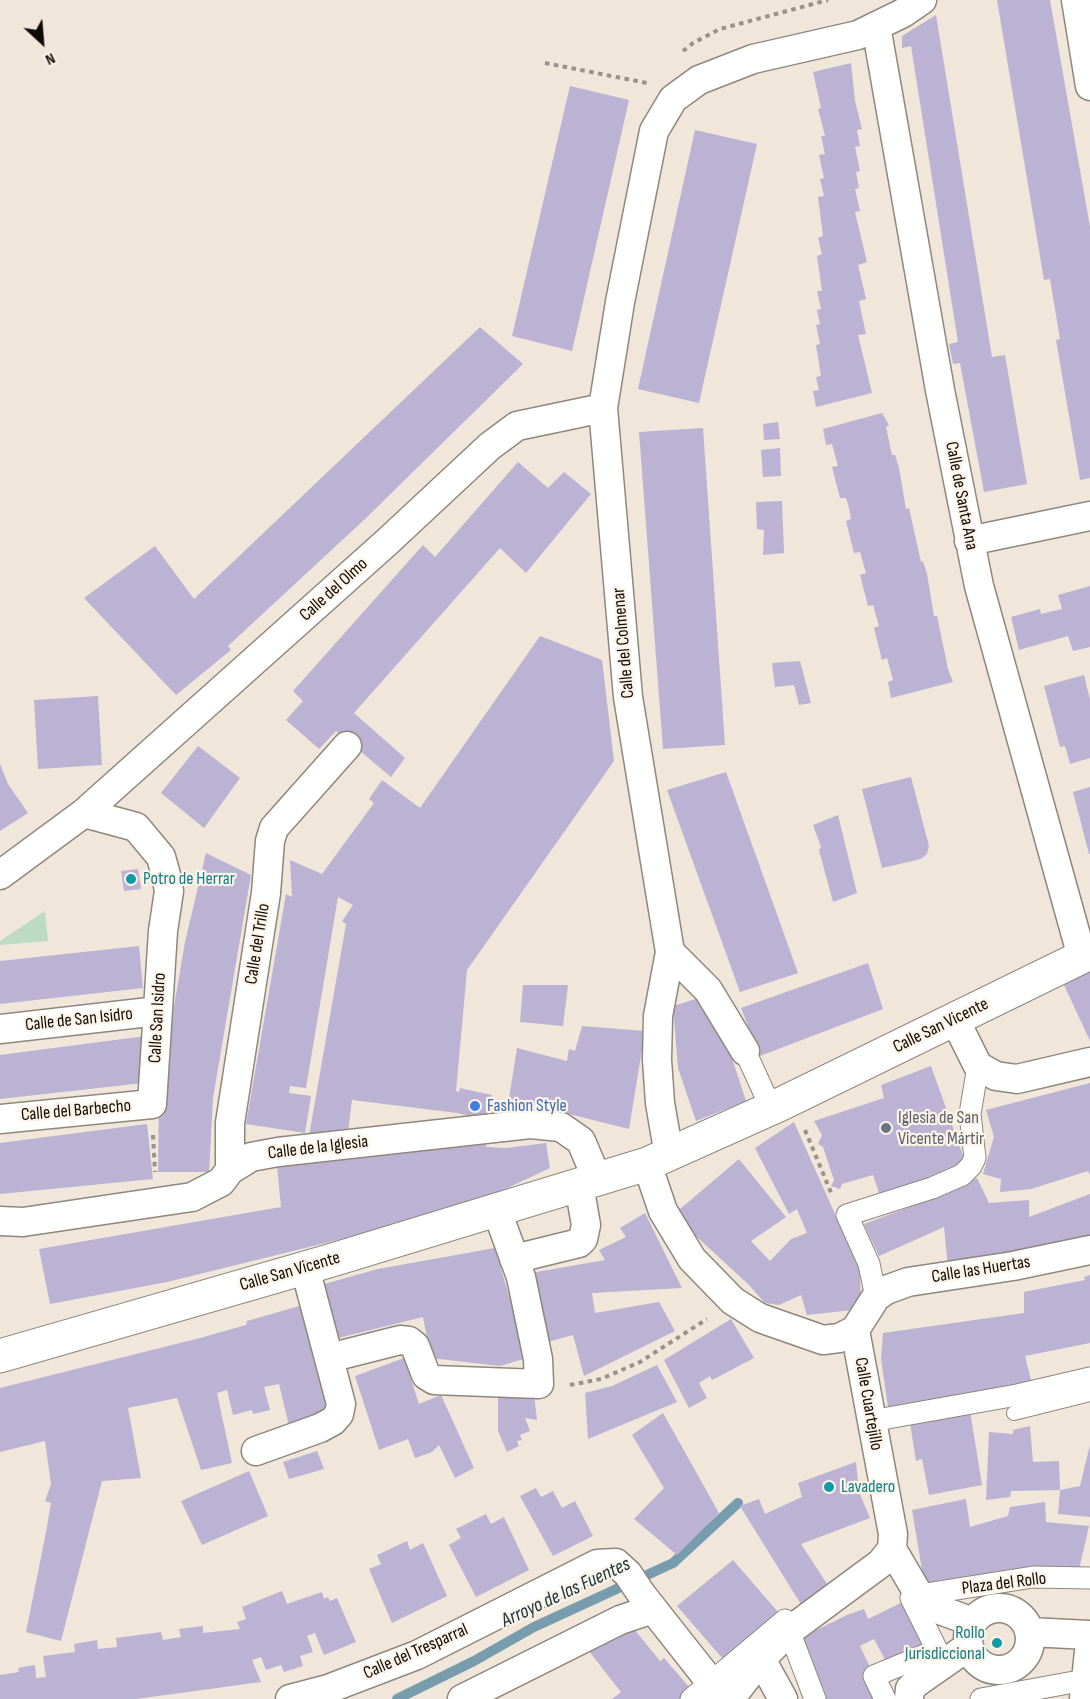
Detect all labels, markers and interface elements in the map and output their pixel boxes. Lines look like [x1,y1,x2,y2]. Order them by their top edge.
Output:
north arrow [12,12,72,72]
text: N [42,48,58,69]
street label: Calle de Santa Ana [940,440,982,552]
street label: Calle del Olmo [295,554,373,626]
street label: Calle del Colmenar [608,587,640,699]
place label: Potro de Herrar [143,868,235,890]
marker: Potro de Herrar [124,872,138,886]
street label: Calle del Trillo [241,902,275,986]
street label: Calle San Isidro [145,972,171,1064]
street label: Calle San Vicente [890,994,992,1058]
street label: Calle de San Isidro [24,1004,134,1036]
street label: Calle del Barbecho [20,1095,132,1127]
place label: Fashion Style [487,1095,567,1117]
marker: Fashion Style [468,1099,482,1113]
place label: Iglesia de San Vicente Mártir [898,1107,984,1150]
marker: Iglesia de San Vicente Mártir [879,1121,893,1135]
street label: Calle de la Iglesia [267,1131,369,1165]
street label: Calle San Vicente [237,1247,343,1297]
street label: Calle las Huertas [930,1252,1032,1288]
street label: Calle Cuartejillo [849,1356,887,1452]
place label: Lavadero [841,1476,895,1498]
marker: Lavadero [822,1480,836,1494]
water label: Arroyo de las Fuentes [498,1553,634,1633]
street label: Plaza del Rollo [961,1568,1047,1600]
street label: Calle del Tresparral [360,1619,472,1685]
place label: Rollo Jurisdiccional [905,1622,985,1664]
marker: Rollo Jurisdiccional [990,1636,1004,1650]

